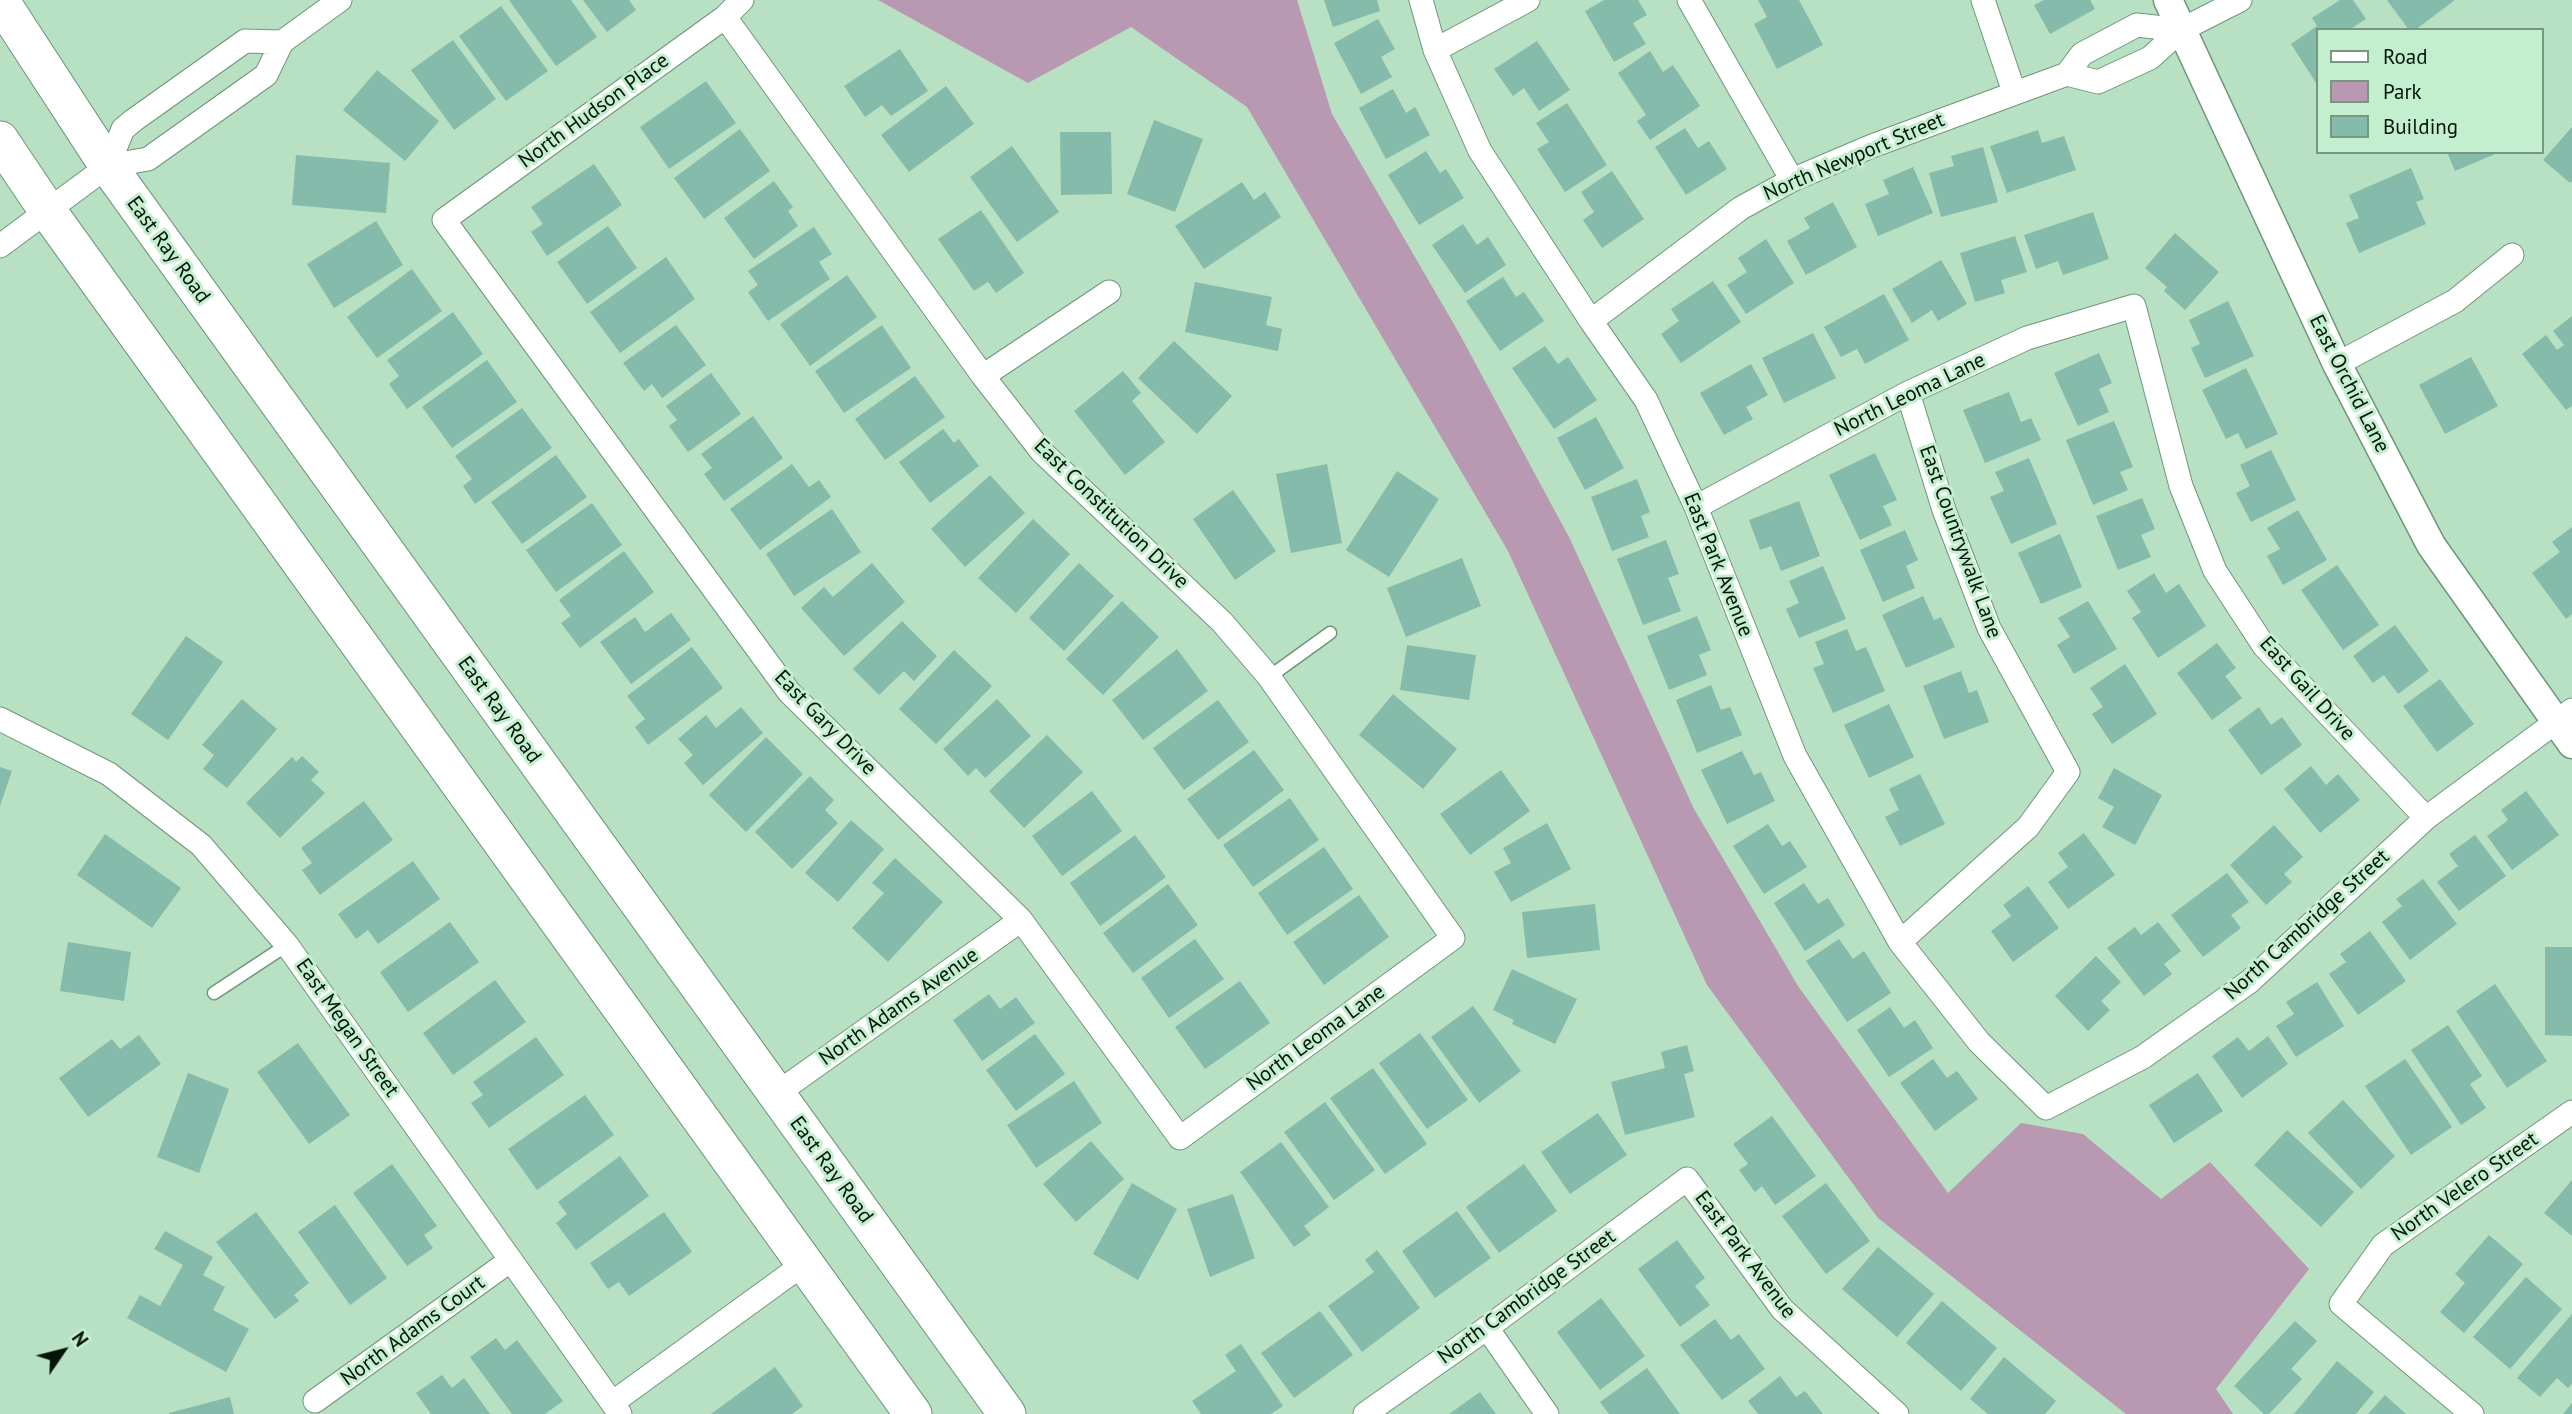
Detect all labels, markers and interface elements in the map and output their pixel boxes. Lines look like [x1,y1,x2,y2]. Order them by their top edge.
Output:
legend [2316,28,2544,154]
text: Road [2383,43,2427,70]
street label: North Hudson Place [514,48,674,174]
text: Park [2383,78,2422,105]
street label: North Newport Street [1760,107,1948,207]
text: Building [2383,113,2458,140]
street label: East Ray Road [121,192,215,308]
street label: East Orchid Lane [2303,311,2395,457]
street label: North Leoma Lane [1830,348,1990,442]
street label: East Constitution Drive [1028,434,1194,594]
street label: East Countrywalk Lane [1913,442,2007,642]
street label: East Park Avenue [1678,489,1758,641]
street label: East Gail Drive [2254,632,2360,746]
street label: East Ray Road [452,652,546,768]
street label: East Gary Drive [769,665,881,781]
street label: North Cambridge Street [2219,844,2395,1006]
street label: North Adams Avenue [815,943,983,1071]
street label: East Megan Street [290,954,404,1102]
street label: North Leoma Lane [1242,979,1390,1097]
street label: East Ray Road [784,1112,878,1228]
street label: North Velero Street [2387,1127,2543,1247]
street label: East Park Avenue [1689,1186,1801,1324]
street label: North Cambridge Street [1433,1224,1621,1370]
street label: North Adams Court [336,1270,490,1392]
north arrow [28,1316,98,1386]
text: N [67,1327,94,1351]

